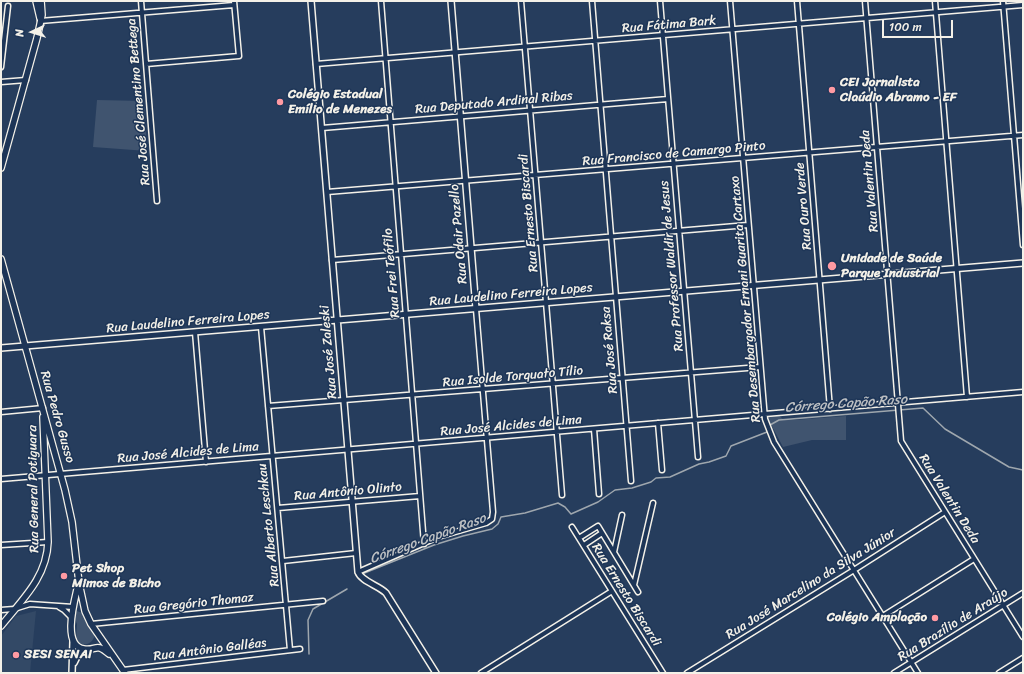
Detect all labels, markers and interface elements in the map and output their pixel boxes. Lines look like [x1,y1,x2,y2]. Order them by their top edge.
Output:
north arrow [12,12,52,52]
scale bar [884,12,955,38]
street label: Rua Fátima Bark [621,13,717,37]
text: 100 m [889,16,922,38]
street label: Rua José Clementino Bettega [124,18,154,186]
text: N [10,28,29,37]
place label: CEI Jornalista Claúdio Abramo - EF [840,75,957,106]
marker: CEI Jornalista Claúdio Abramo - EF [827,85,837,95]
place label: Colégio Estadual Emílio de Menezes [288,87,392,118]
street label: Rua Deputado Ardinal Ribas [415,88,573,118]
marker: Colégio Estadual Emílio de Menezes [275,97,285,107]
street label: Rua Valentin Deda [858,129,882,233]
street label: Rua Francisco de Camargo Pinto [582,138,766,170]
street label: Rua Ernesto Biscardi [516,153,542,273]
street label: Rua Ouro Verde [792,162,816,250]
street label: Rua Desembargador Ernani Guarita Cartaxo [727,175,765,423]
street label: Rua Professor Waldir de Jesus [657,180,687,352]
street label: Rua Odair Pazello [447,184,471,284]
street label: Rua Frei Teófilo [380,227,404,319]
place label: Unidade de Saúde Parque Industrial [841,251,942,282]
marker: Unidade de Saúde Parque Industrial [826,260,838,272]
street label: Rua Laudelino Ferreira Lopes [429,280,593,310]
street label: Rua José Zaleski [317,305,341,399]
street label: Rua José Raksa [598,306,622,394]
street label: Rua Laudelino Ferreira Lopes [106,307,270,337]
street label: Rua Isolde Torquato Tílio [442,363,584,391]
street label: Rua Pedro Gusso [36,369,78,465]
water label: Córrego Capão Raso [784,391,908,417]
street label: Rua José Alcides de Lima [440,412,582,440]
street label: Rua General Potiguara [25,425,43,553]
street label: Rua José Alcides de Lima [117,439,259,467]
street label: Rua Valentin Deda [915,451,983,547]
street label: Rua Alberto Leschkau [255,463,283,587]
street label: Rua Antônio Olinto [294,480,402,504]
water label: Córrego Capão Raso [368,510,488,568]
street label: Rua José Marcelino da Silva Júnior [723,525,899,643]
street label: Rua Ernesto Biscardi [588,541,664,649]
place label: Pet Shop Mimos de Bicho [72,561,161,592]
marker: Pet Shop Mimos de Bicho [59,571,69,581]
street label: Rua Brazílio de Araújo [895,585,1011,665]
street label: Rua Gregório Thomaz [133,590,255,618]
place label: Colégio Amplação [827,610,927,626]
marker: Colégio Amplação [930,613,940,623]
street label: Rua Antônio Galléas [153,635,267,665]
place label: SESI SENAI [24,647,92,663]
marker: SESI SENAI [11,650,21,660]

